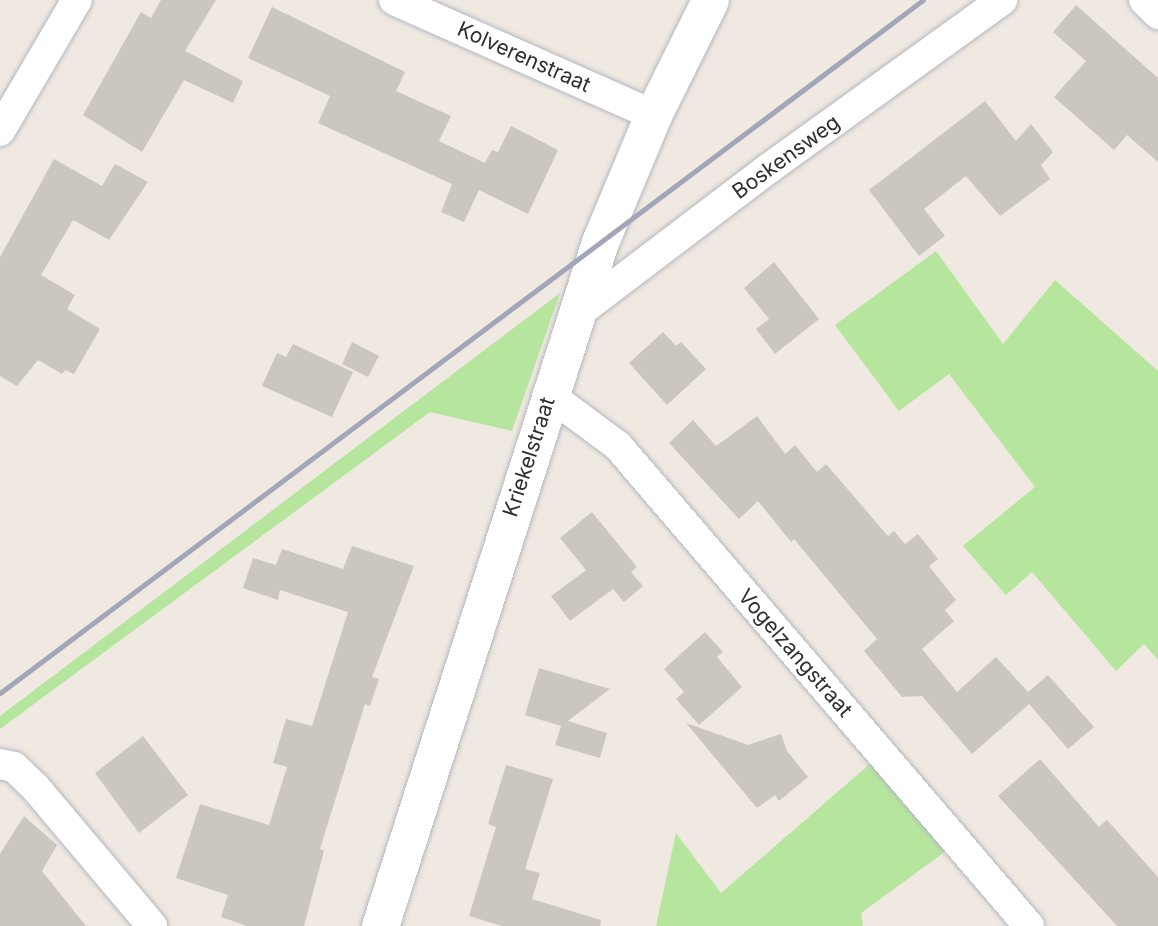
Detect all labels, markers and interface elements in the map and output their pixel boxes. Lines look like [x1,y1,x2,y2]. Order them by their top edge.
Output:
street label: Kolverenstraat [453,16,595,98]
street label: Boskensweg [728,110,844,204]
street label: Kriekelstraat [498,394,560,520]
street label: Vogelzangstraat [733,584,857,722]

